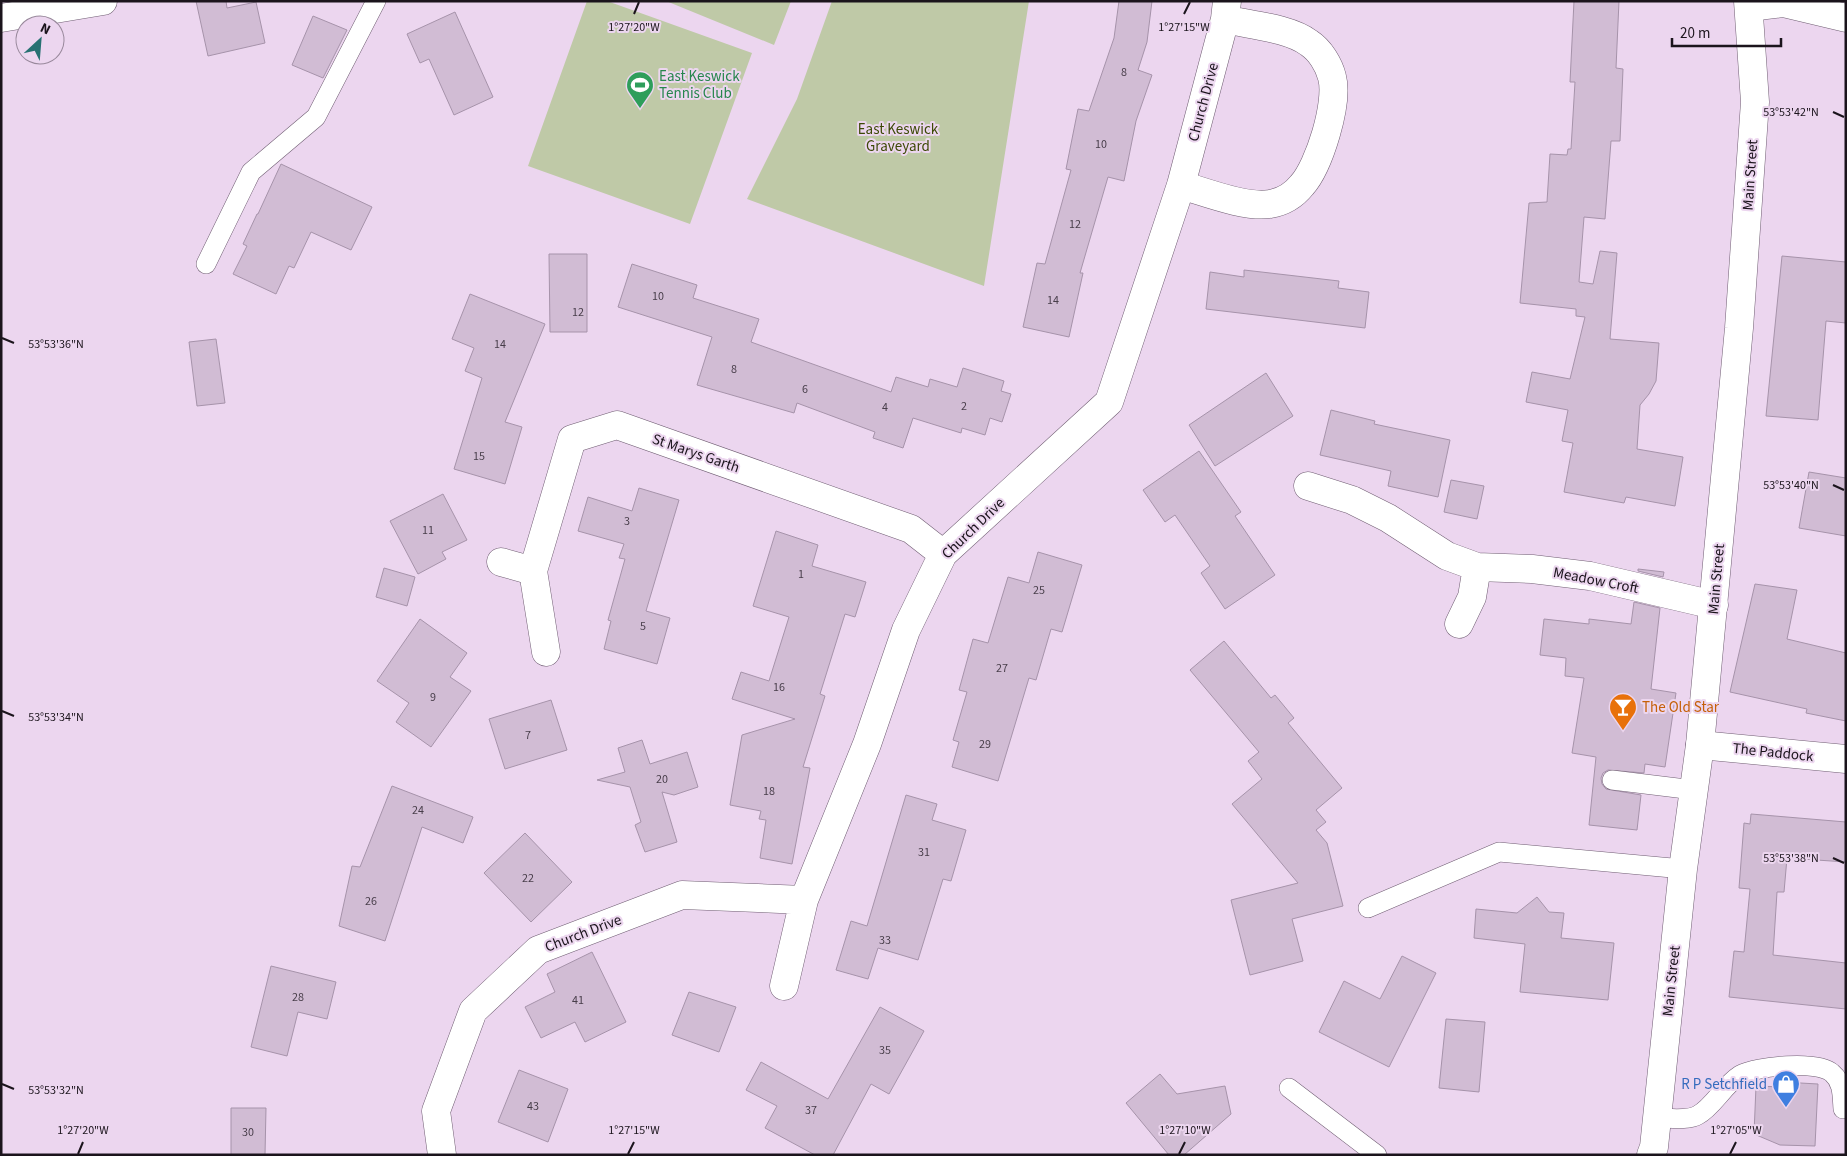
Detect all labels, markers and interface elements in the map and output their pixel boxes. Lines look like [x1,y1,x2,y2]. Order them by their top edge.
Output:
north arrow [15,15,65,65]
scale bar [1672,15,1781,47]
text: N [37,18,54,40]
text: 1°27'20"W [608,19,660,36]
text: 1°27'15"W [1158,19,1210,36]
text: 20 m [1680,23,1710,44]
street label: Church Drive [1183,61,1224,144]
house number: 8 [1121,64,1127,81]
place label: East Keswick Tennis Club [659,66,740,104]
sports icon: East Keswick Tennis Club [625,70,655,109]
text: 53°53'42"N [1763,104,1819,121]
park label: East Keswick Graveyard [858,119,939,157]
house number: 10 [1095,136,1107,153]
street label: Main Street [1738,139,1763,211]
house number: 12 [1069,216,1081,233]
house number: 10 [652,288,664,305]
house number: 14 [1047,292,1059,309]
house number: 12 [572,304,584,321]
text: 53°53'36"N [28,336,84,353]
house number: 14 [494,336,506,353]
house number: 8 [731,361,737,378]
house number: 6 [802,381,808,398]
house number: 2 [961,398,967,415]
house number: 4 [882,399,888,416]
street label: St Marys Garth [649,429,742,478]
house number: 15 [473,448,485,465]
text: 53°53'40"N [1763,477,1819,494]
street label: Church Drive [937,493,1010,564]
house number: 3 [624,513,630,530]
house number: 11 [422,522,434,539]
street label: Main Street [1703,543,1730,615]
street label: Meadow Croft [1551,562,1640,599]
house number: 1 [798,566,804,583]
house number: 25 [1033,582,1045,599]
house number: 5 [640,618,646,635]
house number: 27 [996,660,1008,677]
house number: 16 [773,679,785,696]
house number: 9 [430,689,436,706]
bar icon: The Old Star [1608,692,1638,731]
place label: The Old Star [1642,697,1720,718]
text: 53°53'34"N [28,709,84,726]
house number: 7 [525,727,531,744]
house number: 29 [979,736,991,753]
street label: The Paddock [1732,738,1815,767]
house number: 20 [656,771,668,788]
house number: 18 [763,783,775,800]
house number: 24 [412,802,424,819]
house number: 31 [918,844,930,861]
text: 53°53'38"N [1763,850,1819,867]
house number: 22 [522,870,534,887]
house number: 26 [365,893,377,910]
street label: Church Drive [542,909,624,958]
house number: 33 [879,932,891,949]
street label: Main Street [1657,945,1686,1017]
house number: 28 [292,989,304,1006]
house number: 41 [572,992,584,1009]
house number: 35 [879,1042,891,1059]
shop icon: R P Setchfield [1771,1069,1801,1108]
place label: R P Setchfield [1681,1074,1767,1095]
text: 53°53'32"N [28,1082,84,1099]
house number: 43 [527,1098,539,1115]
house number: 37 [805,1102,817,1119]
text: 1°27'20"W [57,1122,109,1139]
text: 1°27'15"W [608,1122,660,1139]
text: 1°27'10"W [1159,1122,1211,1139]
text: 1°27'05"W [1710,1122,1762,1139]
house number: 30 [242,1124,254,1141]

